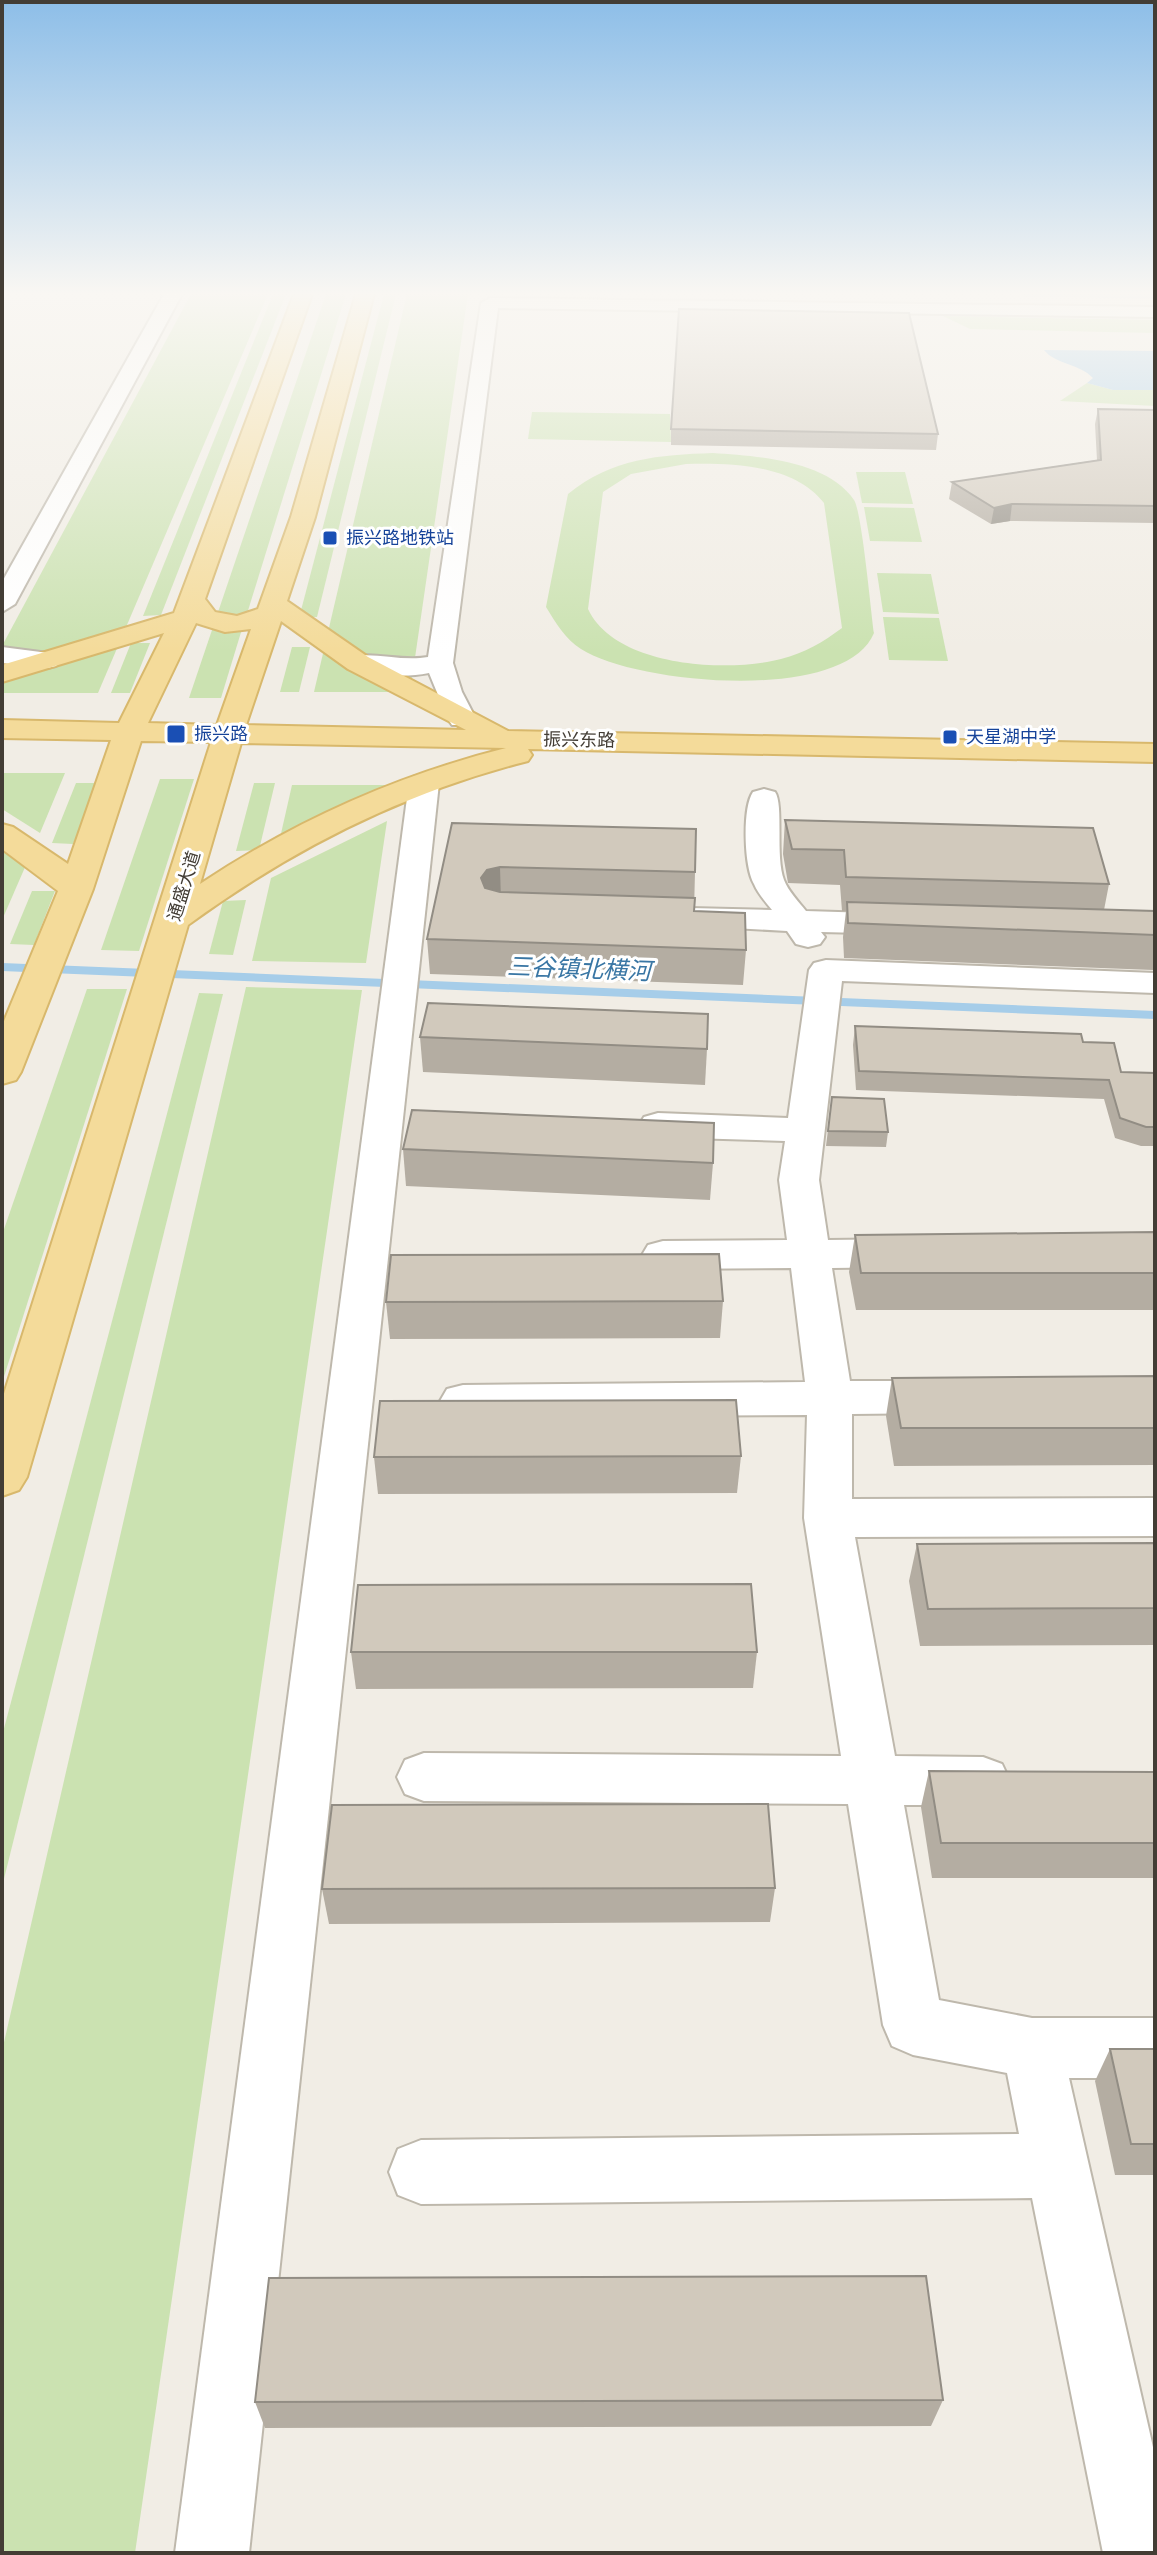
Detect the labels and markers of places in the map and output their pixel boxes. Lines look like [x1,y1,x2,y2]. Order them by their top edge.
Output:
place label: 振兴路地铁站 [346,525,454,550]
marker: 振兴路地铁站 [321,529,339,547]
place label: 振兴路 [194,721,248,746]
marker: 振兴路 [165,723,187,745]
place label: 天星湖中学 [966,724,1056,749]
marker: 天星湖中学 [941,728,959,746]

